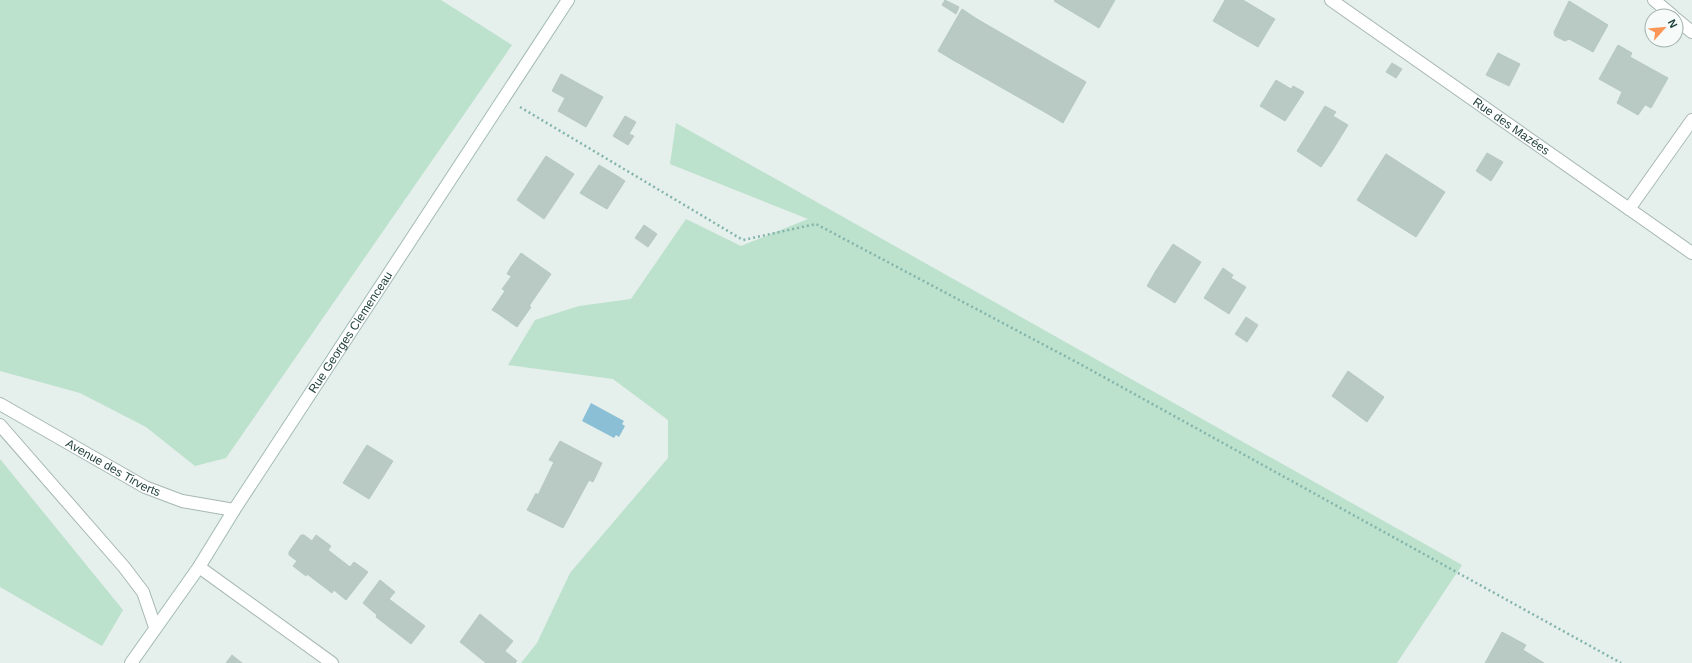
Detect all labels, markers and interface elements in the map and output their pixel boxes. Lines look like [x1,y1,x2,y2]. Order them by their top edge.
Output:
north arrow [1644,8,1684,48]
text: N [1666,17,1680,30]
street label: Rue des Mazées [1470,95,1552,158]
street label: Rue Georges Clemenceau [306,269,395,396]
street label: Avenue des Tirverts [63,436,162,499]

